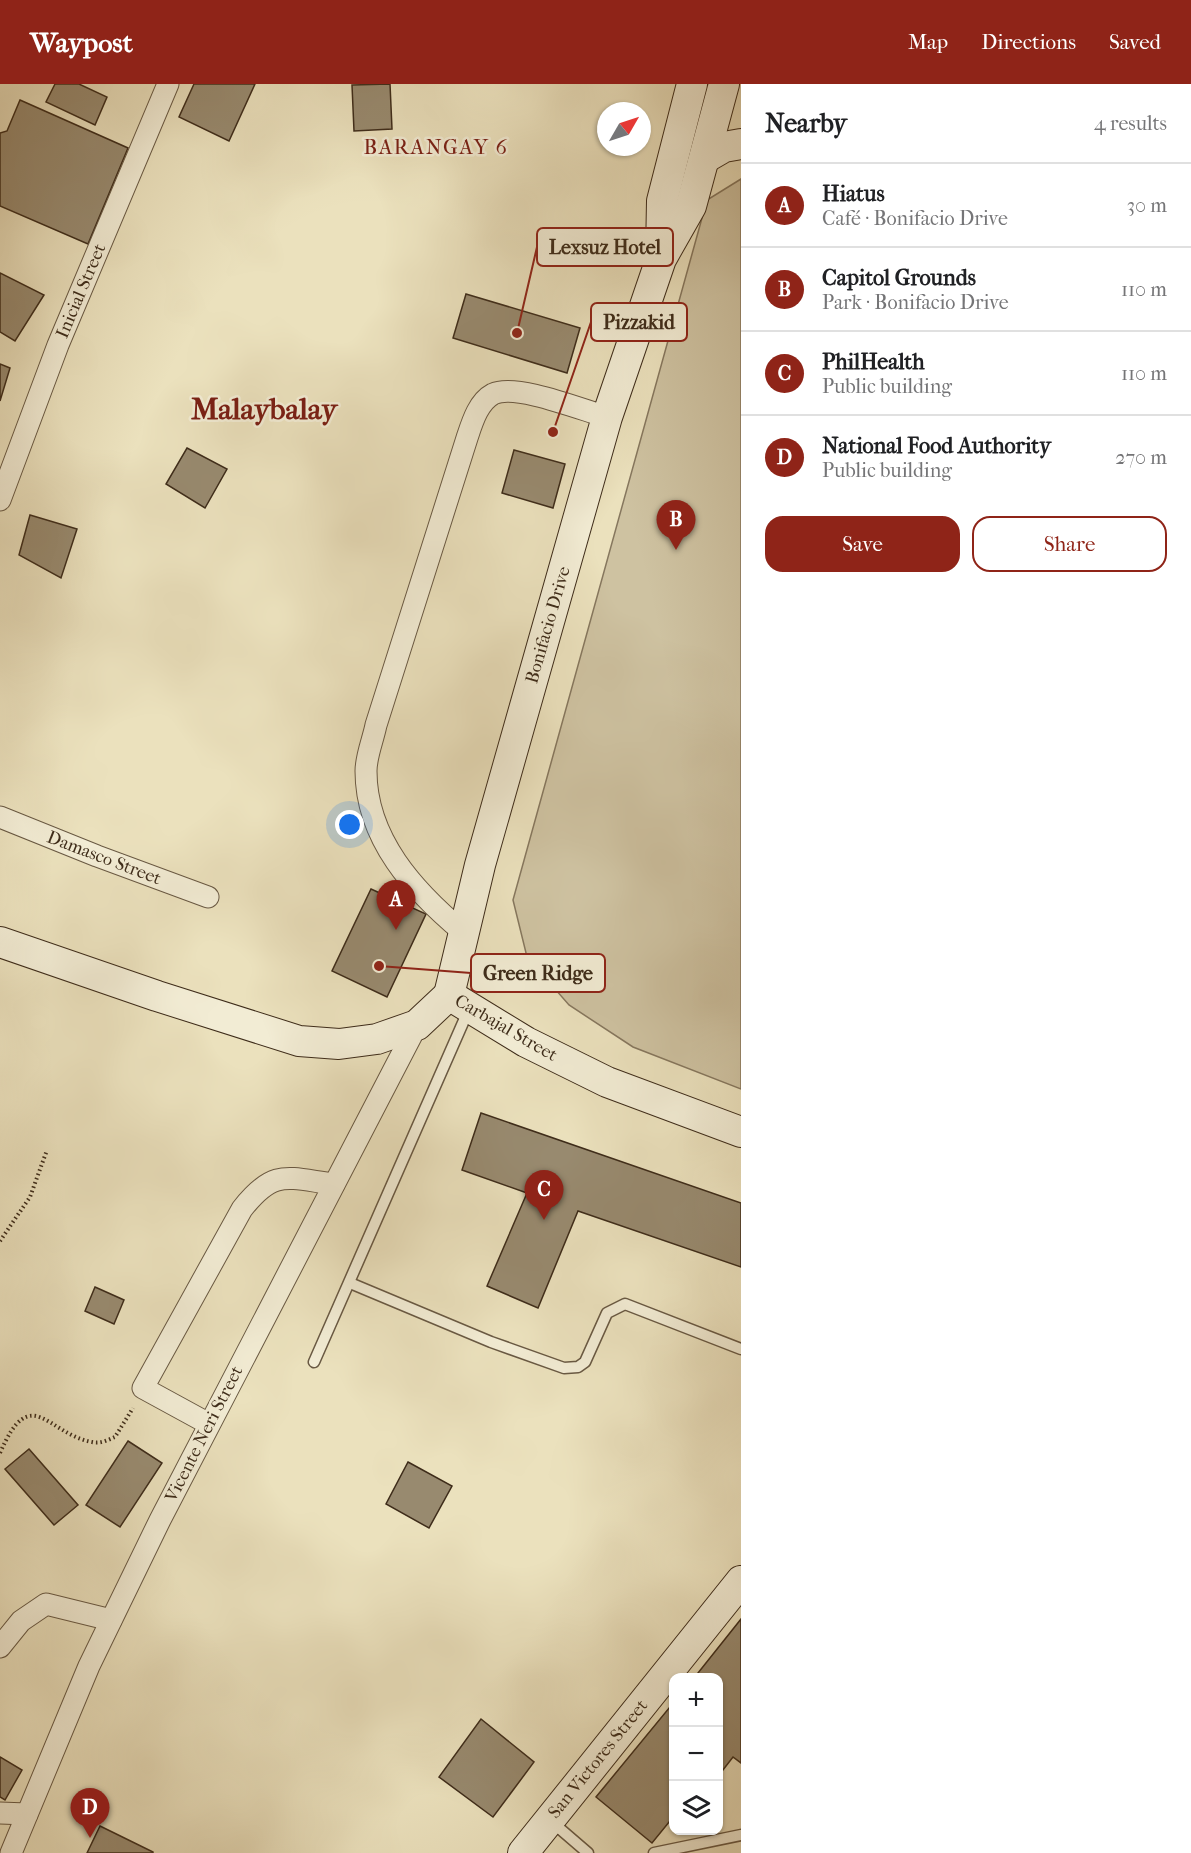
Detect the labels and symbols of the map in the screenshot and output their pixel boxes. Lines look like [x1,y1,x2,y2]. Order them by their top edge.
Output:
north arrow [597,102,651,156]
district label: BARANGAY 6 [364,135,508,159]
callout: Lexsuz Hotel [537,228,673,266]
text: Lexsuz Hotel [549,236,662,259]
street label: Inicial Street [52,240,111,341]
callout: Pizzakid [591,303,687,341]
text: Pizzakid [603,311,676,334]
district label: Malaybalay [191,392,339,427]
pin: B [656,500,696,550]
street label: Bonifacio Drive [521,564,575,686]
your location [335,810,364,839]
street label: Damasco Street [44,827,165,890]
pin: A [376,880,416,930]
callout: Green Ridge [471,954,605,992]
text: Green Ridge [483,962,593,985]
street label: Carbajal Street [451,990,562,1066]
pin: C [524,1170,564,1220]
street label: Vicente Neri Street [160,1362,248,1506]
street label: San Victores Street [544,1695,653,1823]
pin: D [70,1788,110,1838]

